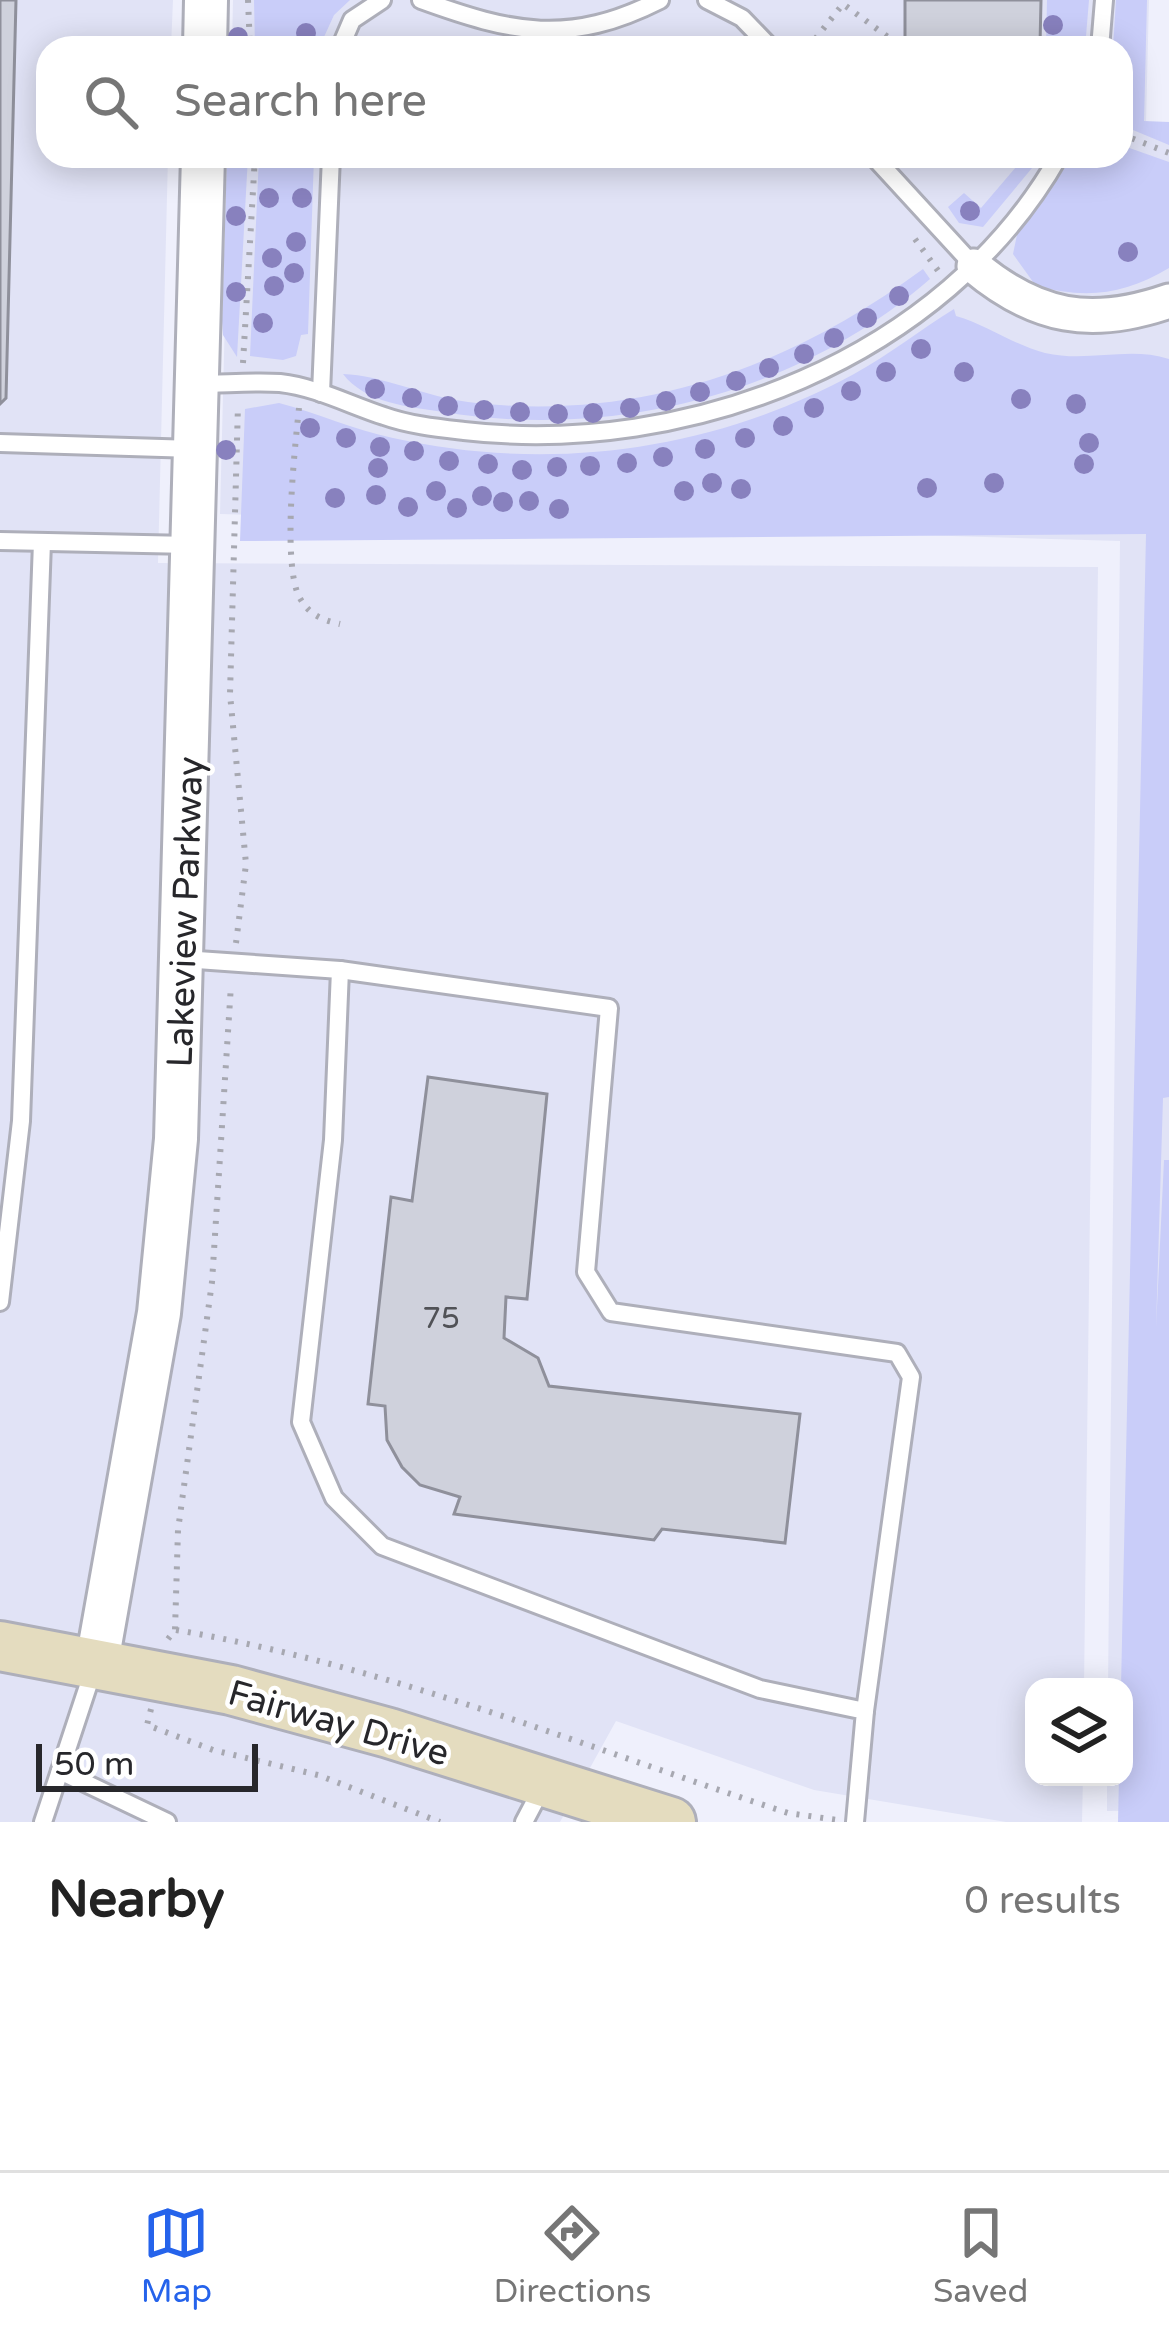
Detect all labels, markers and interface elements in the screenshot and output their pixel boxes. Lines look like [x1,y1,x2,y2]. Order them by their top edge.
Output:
search box [36,36,1133,168]
icon: search [78,69,144,135]
text: Search here [174,75,427,129]
street label: Lakeview Parkway [159,756,212,1068]
house number: 75 [422,1300,460,1337]
street label: Fairway Drive [223,1671,454,1775]
map controls [1025,1678,1133,1786]
button: layers [1025,1678,1133,1786]
scale bar [36,1738,258,1791]
text: 50 m [54,1745,134,1784]
text: Nearby [48,1869,225,1931]
text: 0 results [964,1877,1121,1924]
tab: Map [141,2200,212,2311]
tab: Directions [494,2200,651,2311]
tab: Saved [933,2200,1028,2311]

